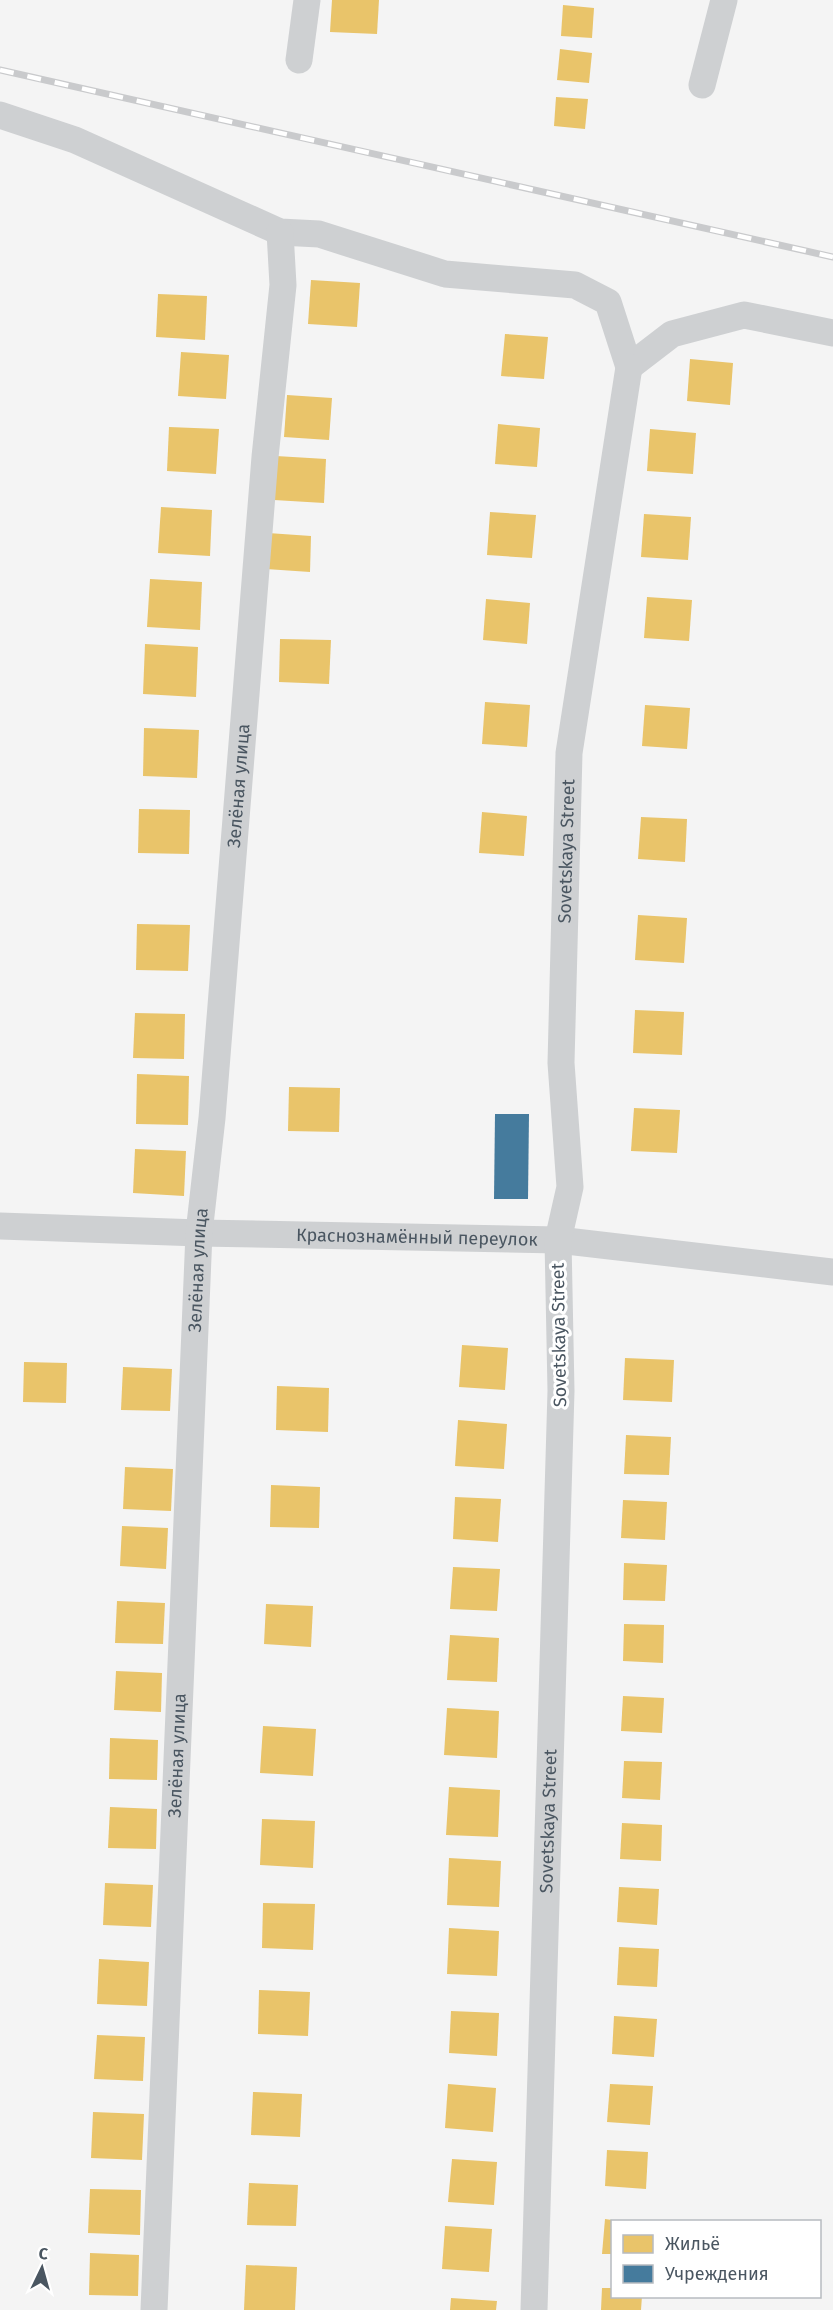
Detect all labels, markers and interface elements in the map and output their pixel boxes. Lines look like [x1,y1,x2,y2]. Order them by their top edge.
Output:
street label: Зелёная улица [223,723,255,849]
street label: Sovetskaya Street [554,778,579,924]
street label: Зелёная улица [184,1207,213,1333]
street label: Краснознамённый переулок [296,1224,539,1251]
street label: Sovetskaya Street [547,1262,571,1407]
street label: Зелёная улица [164,1693,191,1818]
street label: Sovetskaya Street [535,1748,561,1894]
legend [611,2220,821,2298]
text: Жильё [665,2233,720,2255]
north arrow [12,2238,72,2298]
text: С [38,2244,49,2263]
text: Учреждения [665,2263,769,2285]

